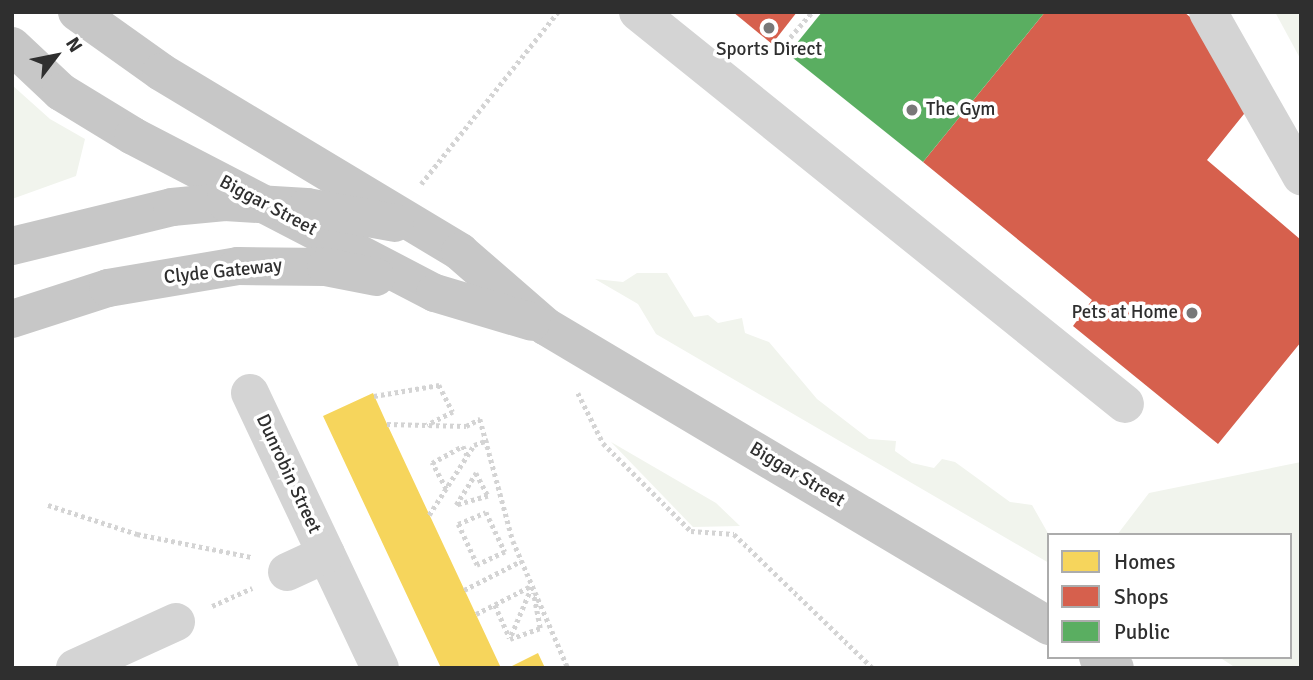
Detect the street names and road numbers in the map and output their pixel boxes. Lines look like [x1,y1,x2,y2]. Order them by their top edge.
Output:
street label: Biggar Street [215,171,321,241]
street label: Clyde Gateway [163,254,283,290]
street label: Dunrobin Street [250,411,326,537]
street label: Biggar Street [745,438,849,512]

